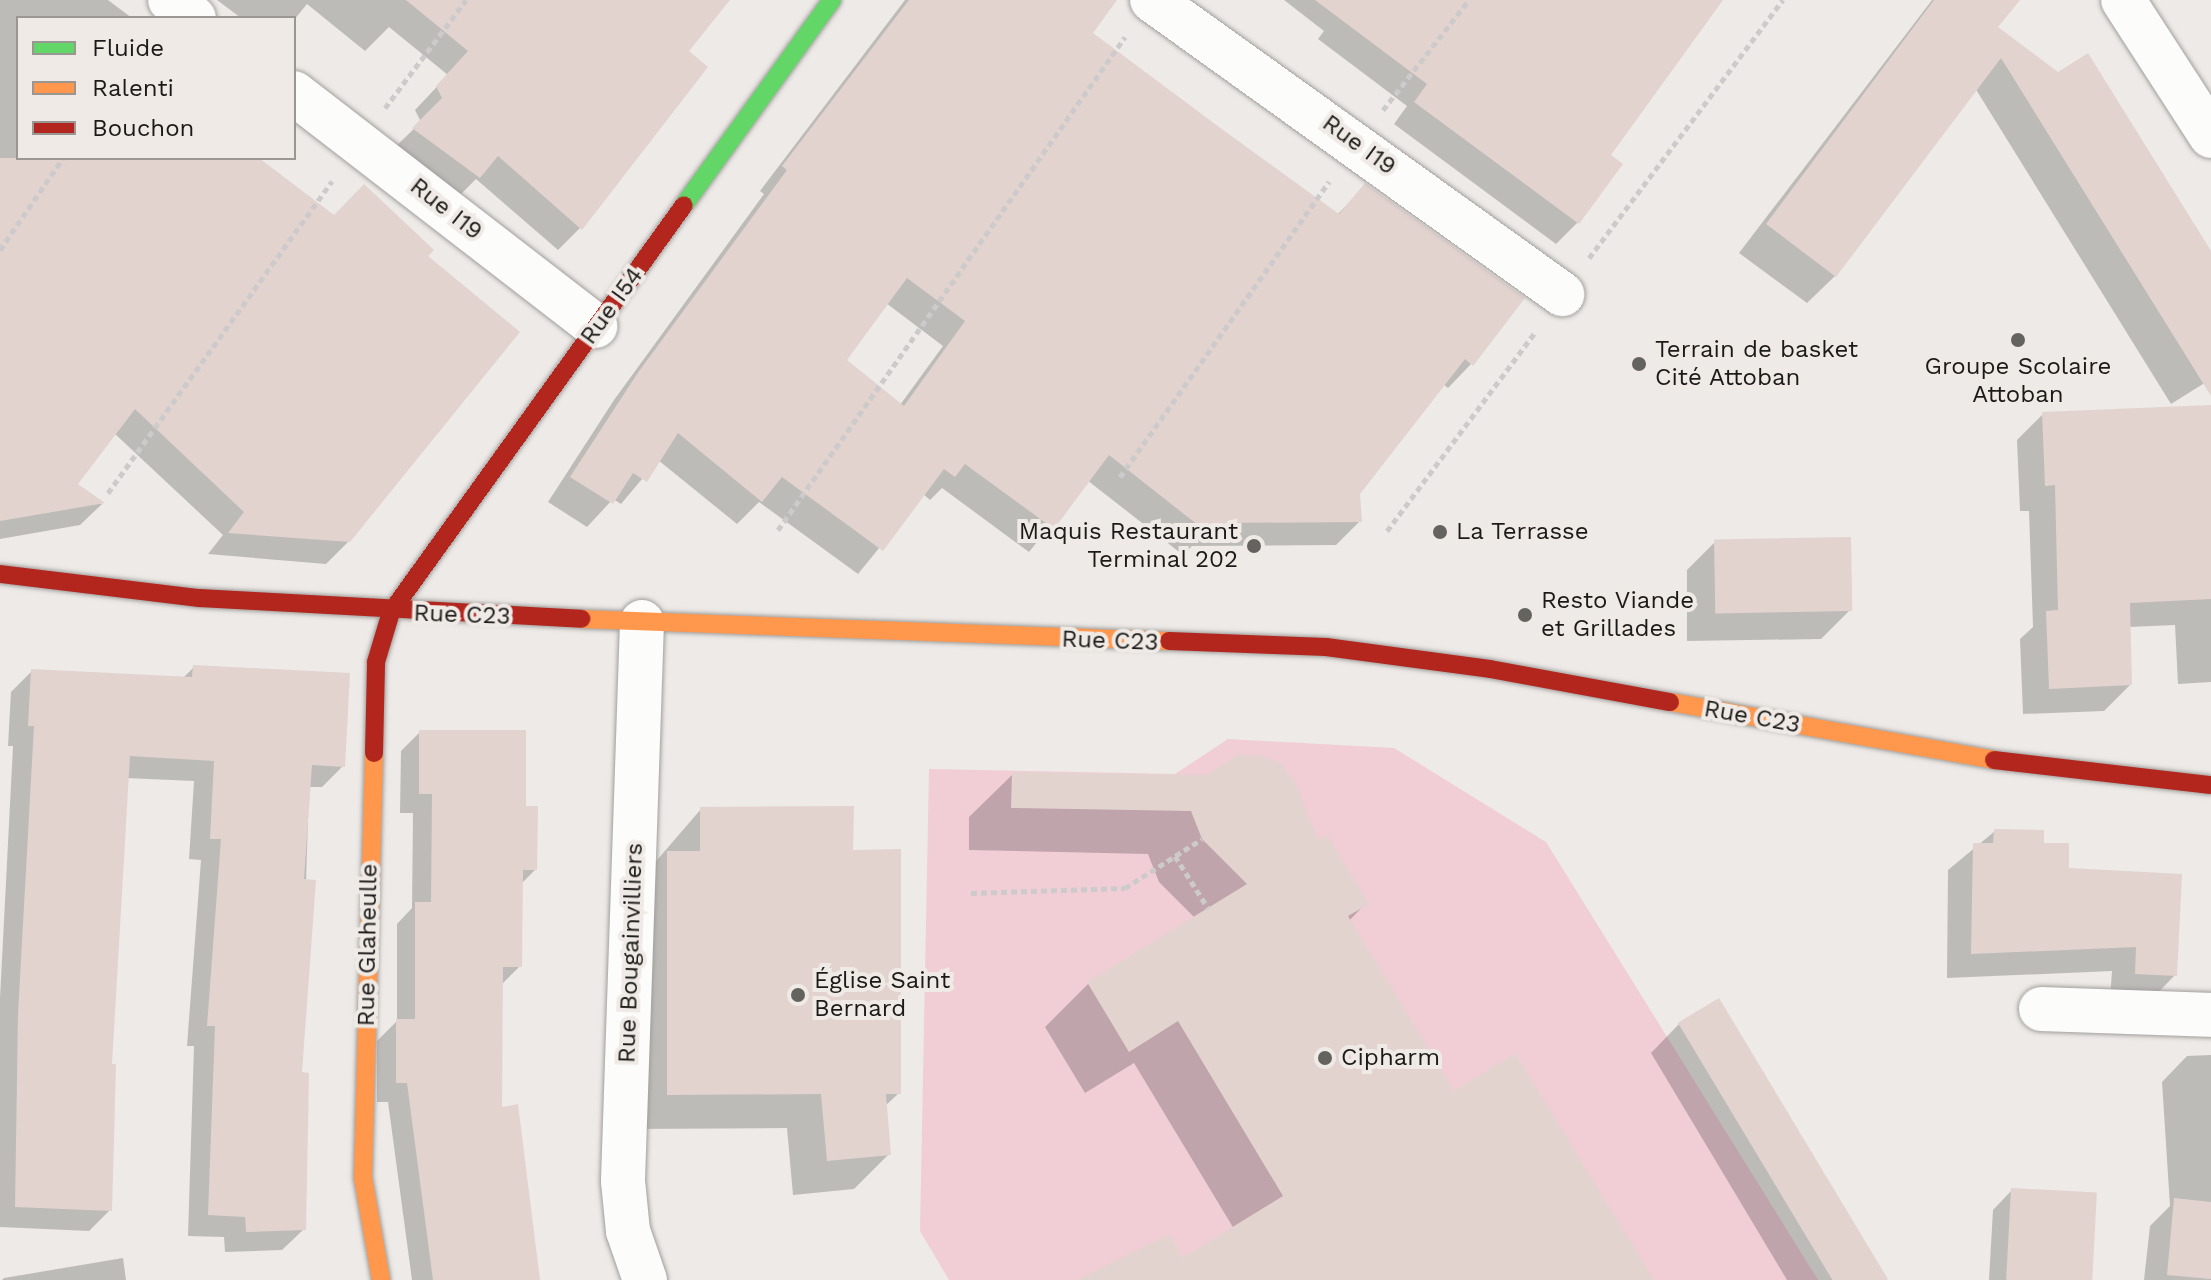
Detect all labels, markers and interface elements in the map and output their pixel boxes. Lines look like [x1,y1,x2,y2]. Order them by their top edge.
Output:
legend [16,16,296,160]
text: Fluide [92,34,164,62]
text: Ralenti [92,74,174,102]
street label: Rue I19 [1317,109,1401,181]
text: Bouchon [92,114,194,142]
street label: Rue I19 [404,172,488,246]
street label: Rue I54 [574,262,650,350]
marker: Groupe Scolaire Attoban [2009,331,2027,349]
place label: Terrain de basket Cité Attoban [1655,336,1858,392]
place label: Groupe Scolaire Attoban [1925,353,2111,409]
marker: Terrain de basket Cité Attoban [1630,355,1648,373]
place label: Maquis Restaurant Terminal 202 [1019,518,1238,574]
place label: La Terrasse [1456,518,1590,546]
marker: La Terrasse [1431,523,1449,541]
marker: Maquis Restaurant Terminal 202 [1245,537,1263,555]
place label: Resto Viande et Grillades [1541,587,1695,643]
street label: Rue C23 [413,599,511,631]
marker: Resto Viande et Grillades [1516,606,1534,624]
street label: Rue C23 [1061,625,1159,657]
street label: Rue C23 [1702,694,1802,740]
street label: Rue Bougainvilliers [613,842,649,1064]
street label: Rue Glaheulle [352,863,384,1027]
place label: Église Saint Bernard [814,967,950,1023]
marker: Église Saint Bernard [789,986,807,1004]
place label: Cipharm [1341,1044,1440,1072]
marker: Cipharm [1316,1049,1334,1067]

